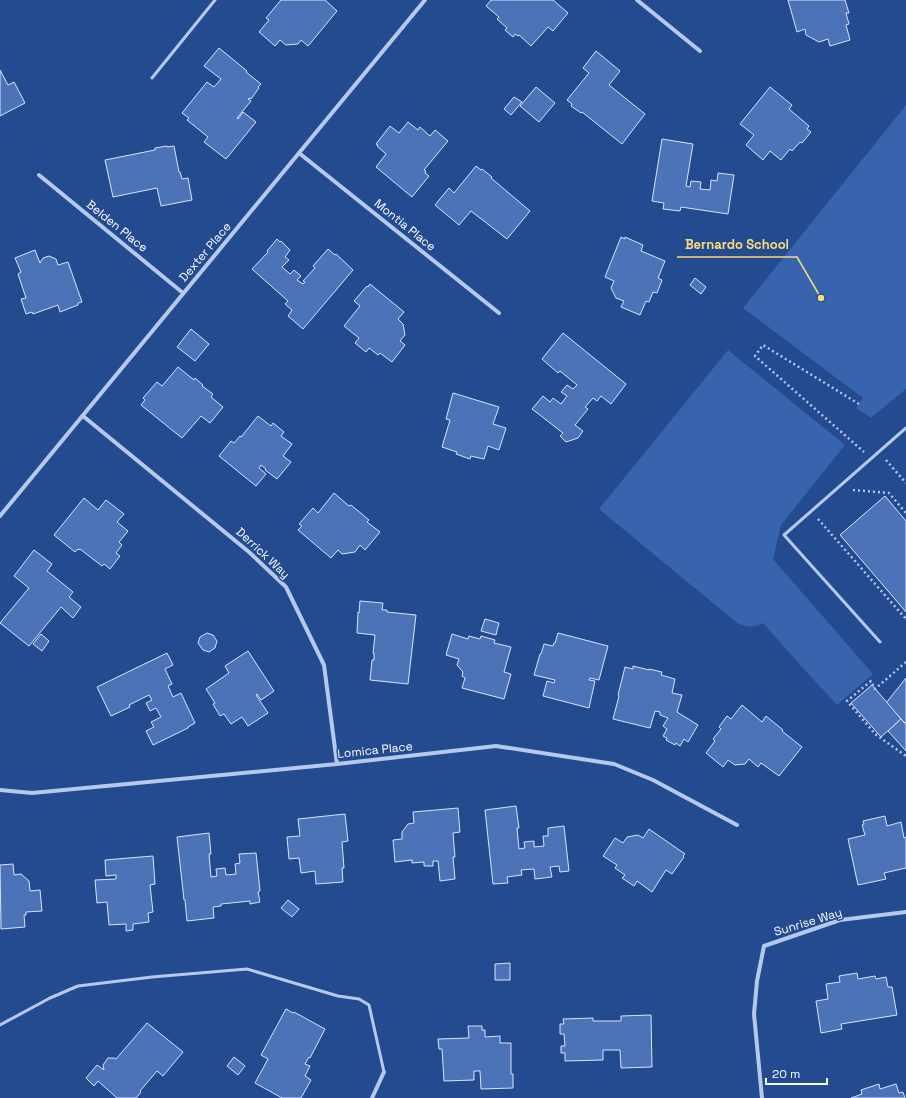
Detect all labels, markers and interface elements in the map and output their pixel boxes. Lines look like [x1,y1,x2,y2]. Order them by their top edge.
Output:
street label: Montia Place [371,195,439,255]
street label: Belden Place [83,196,151,256]
street label: Dexter Place [175,219,235,285]
callout: Bernardo School [677,232,797,257]
text: Bernardo School [685,236,789,253]
street label: Derrick Way [233,524,293,582]
street label: Lomica Place [337,738,413,762]
street label: Sunrise Way [772,904,844,940]
scale bar [766,1060,827,1086]
text: 20 m [772,1066,800,1082]

